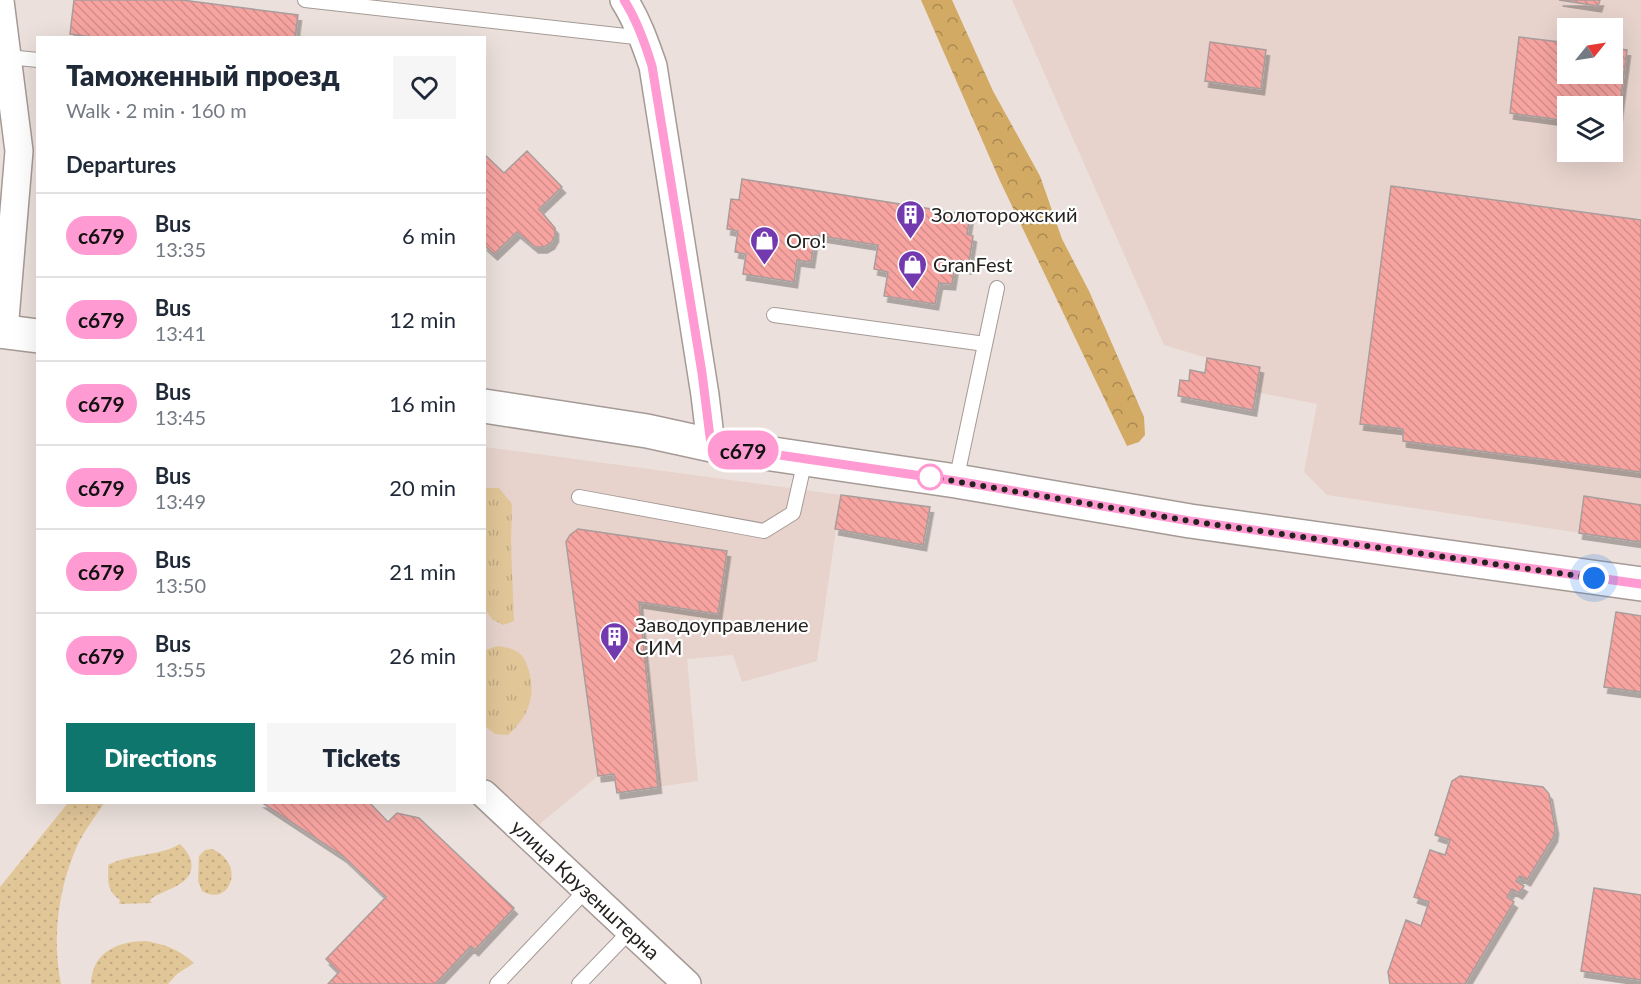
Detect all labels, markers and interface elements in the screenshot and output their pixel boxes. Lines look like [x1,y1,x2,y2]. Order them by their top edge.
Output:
north arrow [1557,18,1623,84]
map controls [1557,18,1623,162]
button: heart [393,56,456,119]
text: Таможенный проезд [66,58,340,92]
button: layers [1557,96,1623,162]
text: Walk · 2 min · 160 m [66,98,247,122]
text: Departures [66,151,176,178]
building icon: Золоторожский [894,198,926,240]
place label: Золоторожский [931,202,1078,226]
text: Bus [155,210,191,237]
text: 6 min [402,222,456,249]
text: с679 [78,223,125,248]
shop icon: Ого! [749,224,781,266]
place label: Ого! [786,228,826,252]
text: 13:35 [155,237,206,261]
shop icon: GranFest [896,248,928,290]
place label: GranFest [933,252,1012,276]
text: Bus [155,294,191,321]
text: 12 min [389,306,456,333]
text: с679 [78,307,125,332]
text: 13:41 [155,321,206,345]
text: Bus [155,378,191,405]
text: 16 min [389,390,456,417]
text: с679 [78,391,125,416]
text: 13:45 [155,405,206,429]
line badge: с679 [701,430,785,470]
text: с679 [720,438,766,463]
text: Bus [155,462,191,489]
unlabelled marker [917,464,943,490]
text: 20 min [389,474,456,501]
text: с679 [78,475,125,500]
text: 13:49 [155,489,206,513]
text: Bus [155,546,191,573]
text: 21 min [389,558,456,585]
text: с679 [78,559,125,584]
your location [1579,563,1609,593]
text: 13:50 [155,573,206,597]
place label: Заводоуправление СИМ [635,612,809,659]
building icon: Заводоуправление СИМ [598,620,630,662]
text: Bus [155,630,191,657]
text: 26 min [389,642,456,669]
text: с679 [78,643,125,668]
text: 13:55 [155,657,206,681]
button: Directions [66,723,255,792]
button: Tickets [267,723,456,792]
street label: улица Крузенштерна [507,814,665,964]

